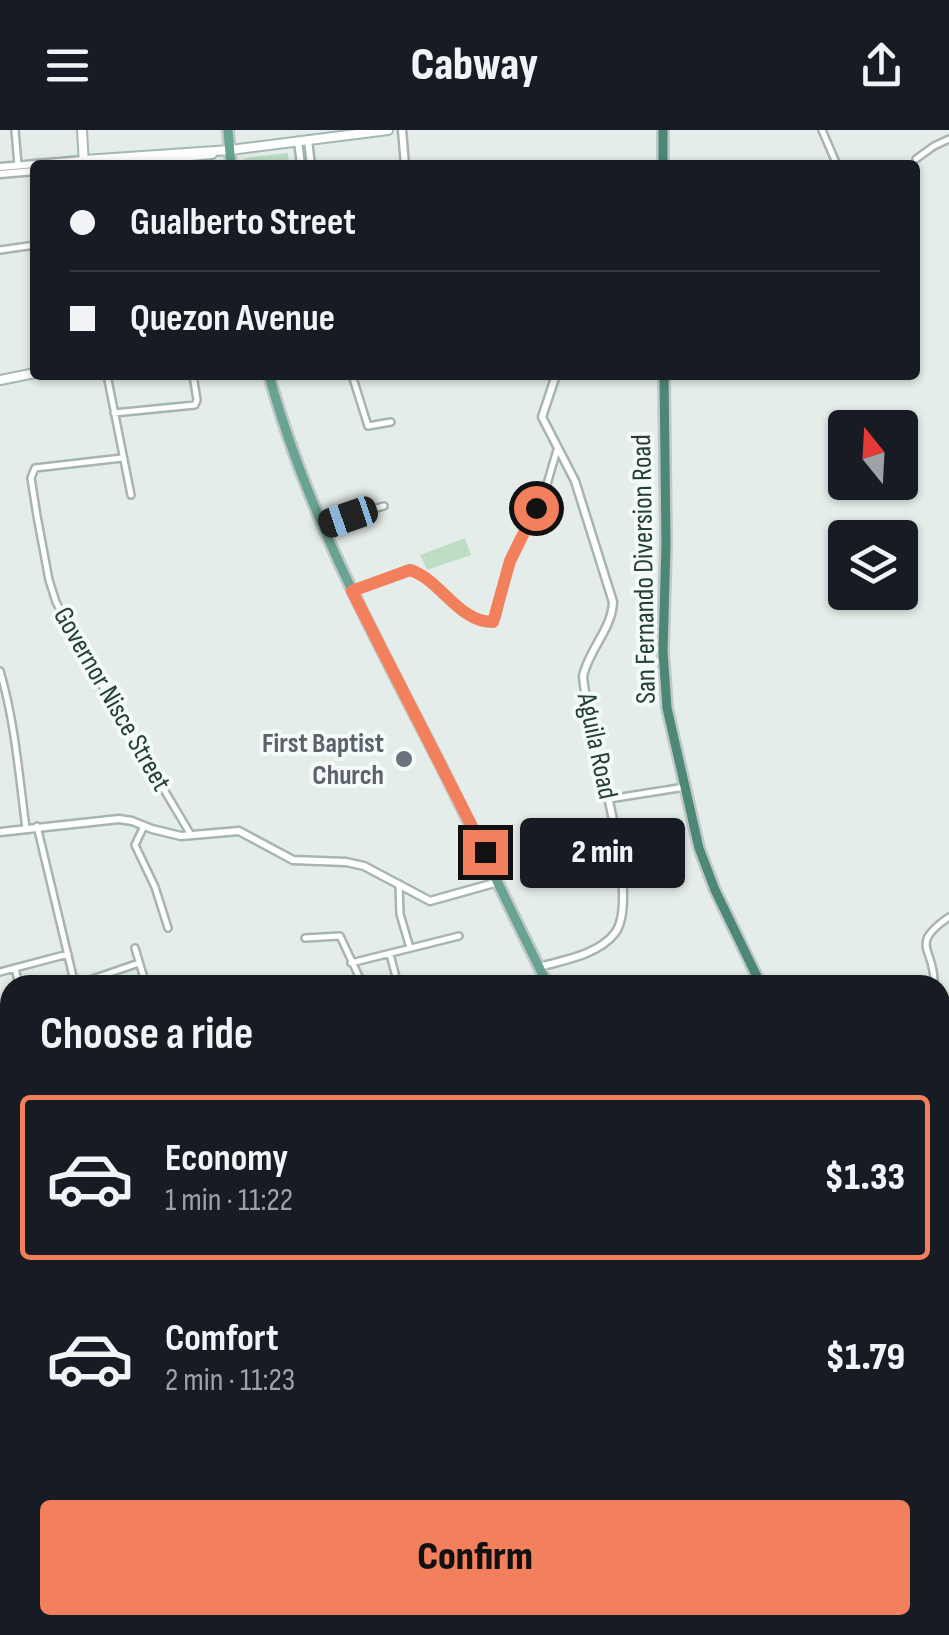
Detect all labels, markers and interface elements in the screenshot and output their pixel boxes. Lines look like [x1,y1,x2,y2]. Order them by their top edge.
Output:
icon: menu [40,38,95,93]
text: Cabway [411,38,538,93]
icon: share [854,38,909,93]
text: Gualberto Street [130,200,356,245]
text: Quezon Avenue [130,296,335,341]
north arrow [828,410,918,500]
map controls [828,410,918,610]
street label: San Fernando Diversion Road [625,434,663,704]
route start [514,486,559,531]
car [315,493,381,541]
button: layers [828,520,918,610]
street label: Governor Nisce Street [46,601,178,797]
street label: Aguila Road [569,689,624,802]
place label: First Baptist Church [262,727,384,792]
marker: First Baptist Church [393,748,415,770]
callout: 2 min [520,817,685,887]
route end [463,830,508,875]
text: 2 min [571,833,634,872]
text: Choose a ride [40,1007,253,1062]
icon: car [45,1133,135,1223]
text: Economy [165,1136,288,1181]
text: $1.33 [825,1155,905,1200]
text: 1 min · 11:22 [165,1181,293,1220]
icon: car [45,1313,135,1403]
text: Comfort [165,1316,279,1361]
text: $1.79 [825,1335,905,1380]
text: 2 min · 11:23 [165,1361,295,1400]
button: Confirm [40,1500,910,1615]

